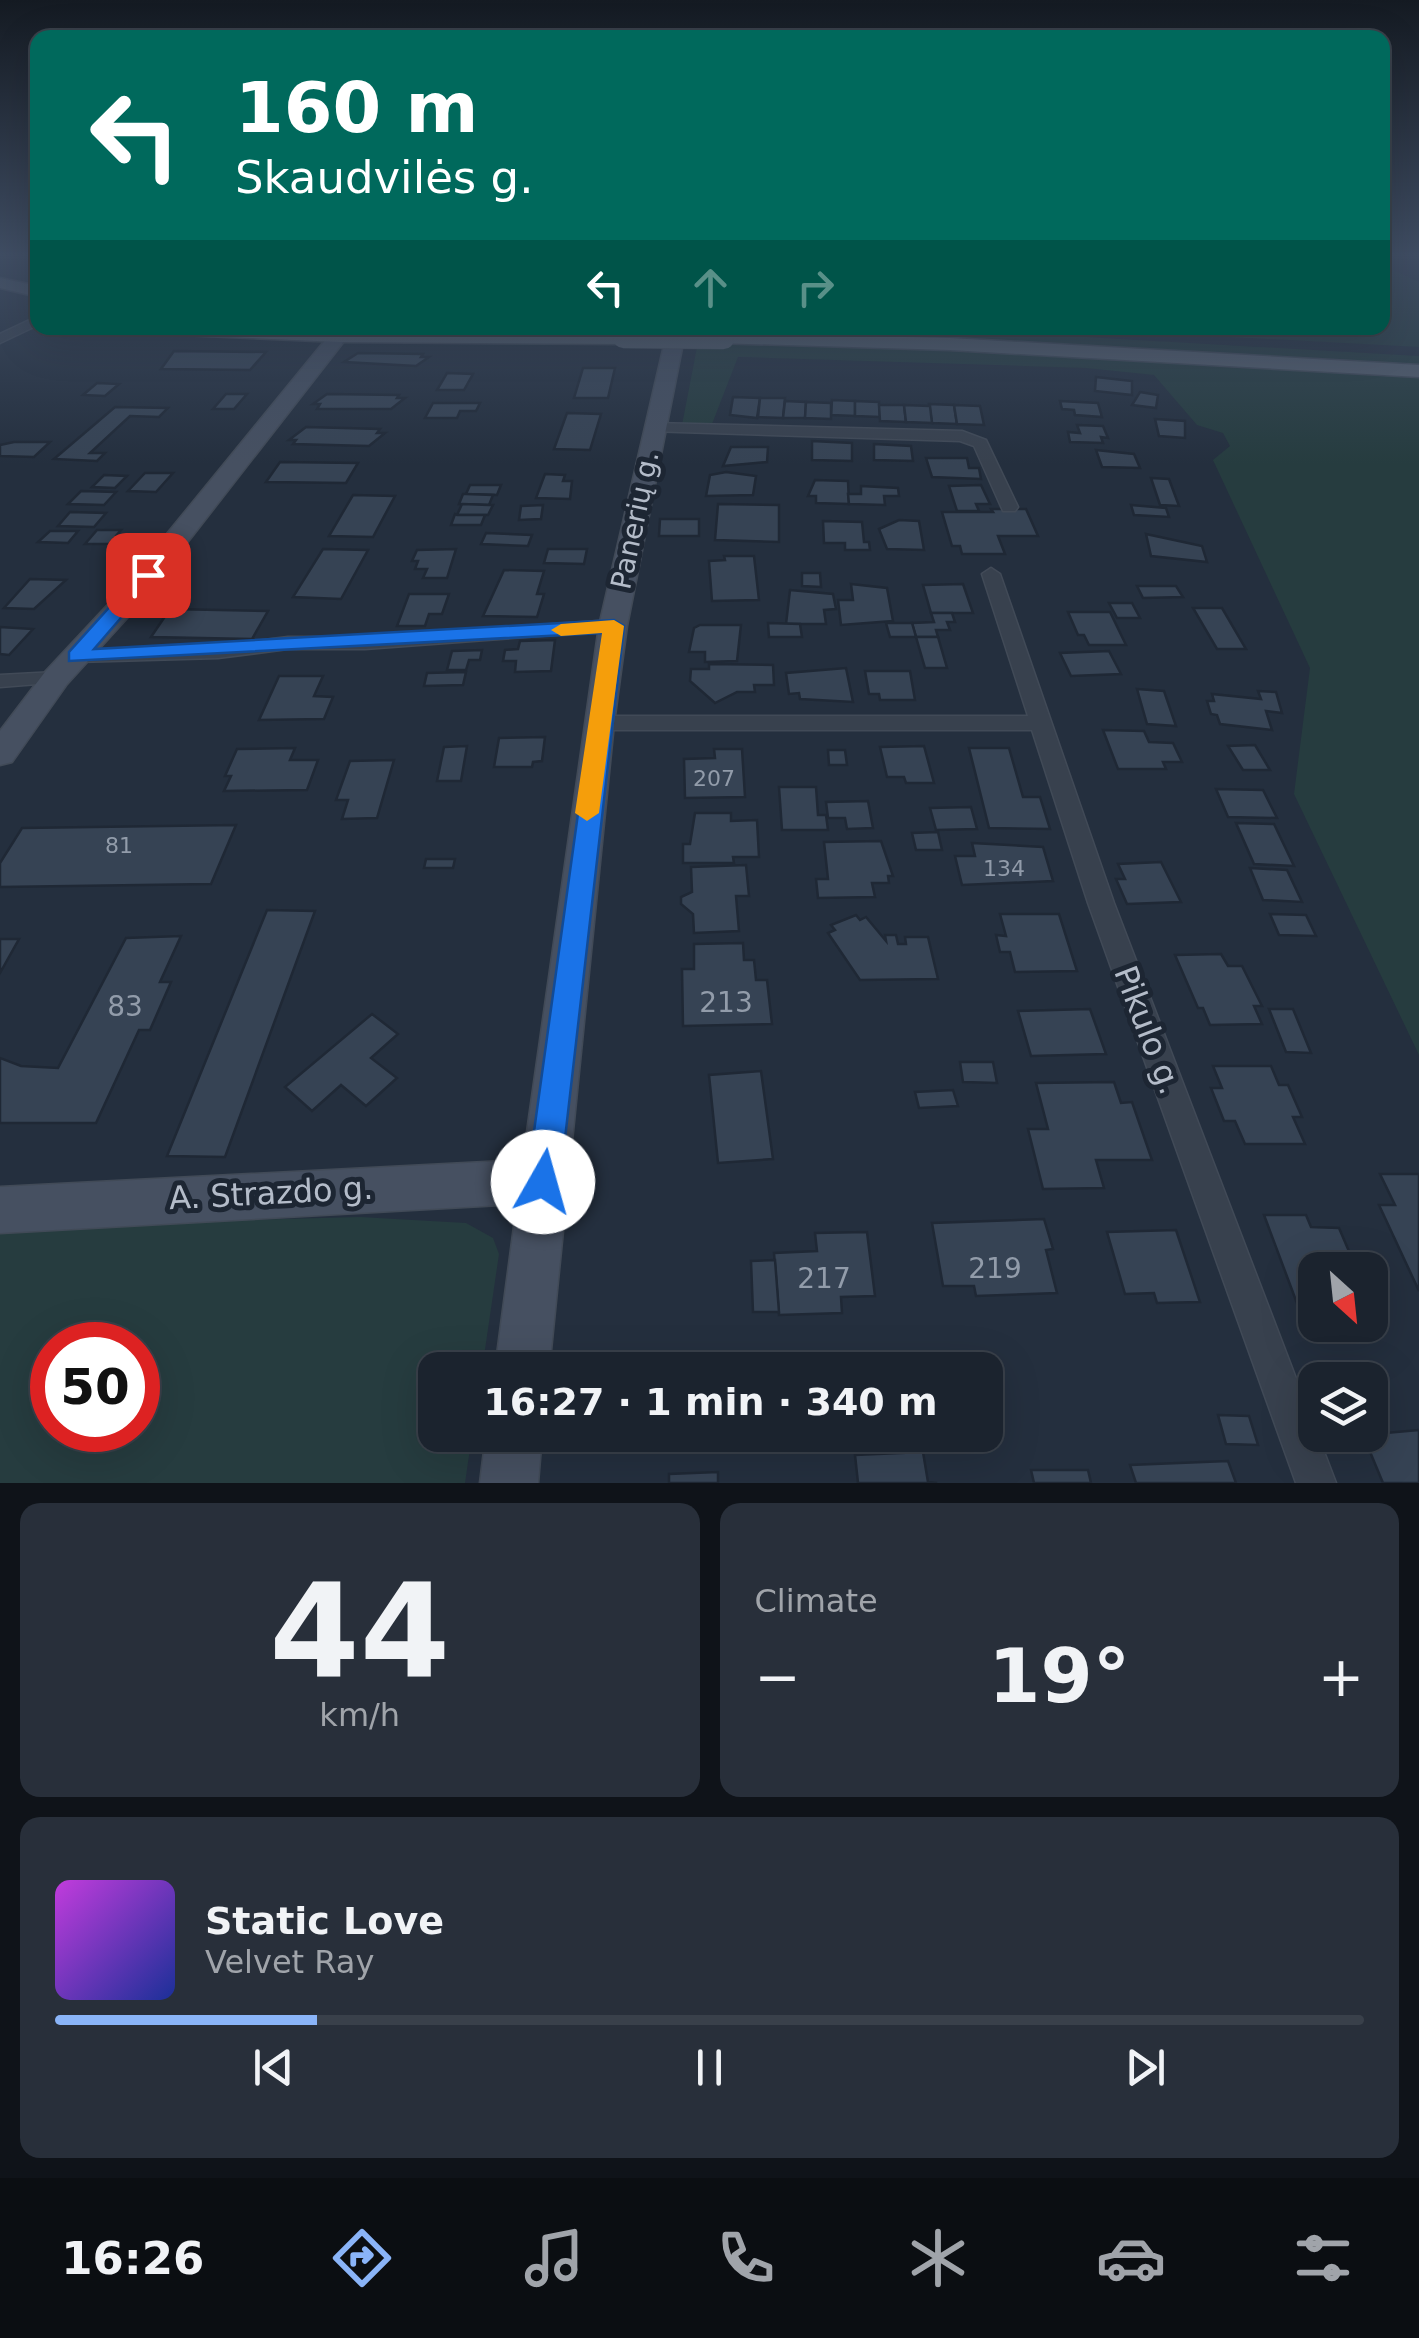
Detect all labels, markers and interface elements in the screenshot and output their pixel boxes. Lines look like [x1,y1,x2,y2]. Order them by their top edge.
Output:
text: 160 m [235,67,478,149]
icon: left [70,70,200,200]
text: Skaudvilės g. [235,151,533,204]
icon: left [578,260,633,315]
icon: ahead [683,260,738,315]
icon: right [788,260,843,315]
street label: Panerių g. [604,448,666,592]
pin [106,533,191,618]
icon: arrive [121,548,176,603]
house number: 207 [693,766,735,791]
house number: 81 [105,833,133,858]
house number: 134 [983,856,1025,881]
street label: Pikulo g. [1106,960,1190,1100]
house number: 213 [699,986,753,1019]
house number: 83 [107,990,143,1023]
position arrow [491,1130,595,1234]
street label: A. Strazdo g. [168,1169,374,1217]
house number: 219 [968,1252,1022,1285]
north arrow [1298,1252,1388,1342]
map controls [1298,1252,1388,1452]
house number: 217 [797,1262,851,1295]
speed limit sign: 50 [30,1322,160,1452]
button: layers [1298,1362,1388,1452]
text: 16:27 · 1 min · 340 m [483,1380,938,1424]
text: 44 [269,1555,450,1707]
text: Climate [755,1582,878,1620]
text: 19° [988,1632,1130,1720]
text: − [755,1645,801,1709]
text: + [1318,1645,1364,1709]
text: km/h [319,1696,400,1734]
text: Static Love [205,1899,444,1943]
text: Velvet Ray [205,1943,374,1981]
icon: previous [246,2040,301,2095]
icon: pause [682,2040,737,2095]
icon: next [1118,2040,1173,2095]
icon: directions [327,2223,397,2293]
icon: music [519,2223,589,2293]
icon: phone [711,2223,781,2293]
icon: climate [903,2223,973,2293]
icon: car [1096,2223,1166,2293]
icon: filters [1288,2223,1358,2293]
text: 16:26 [61,2232,204,2285]

